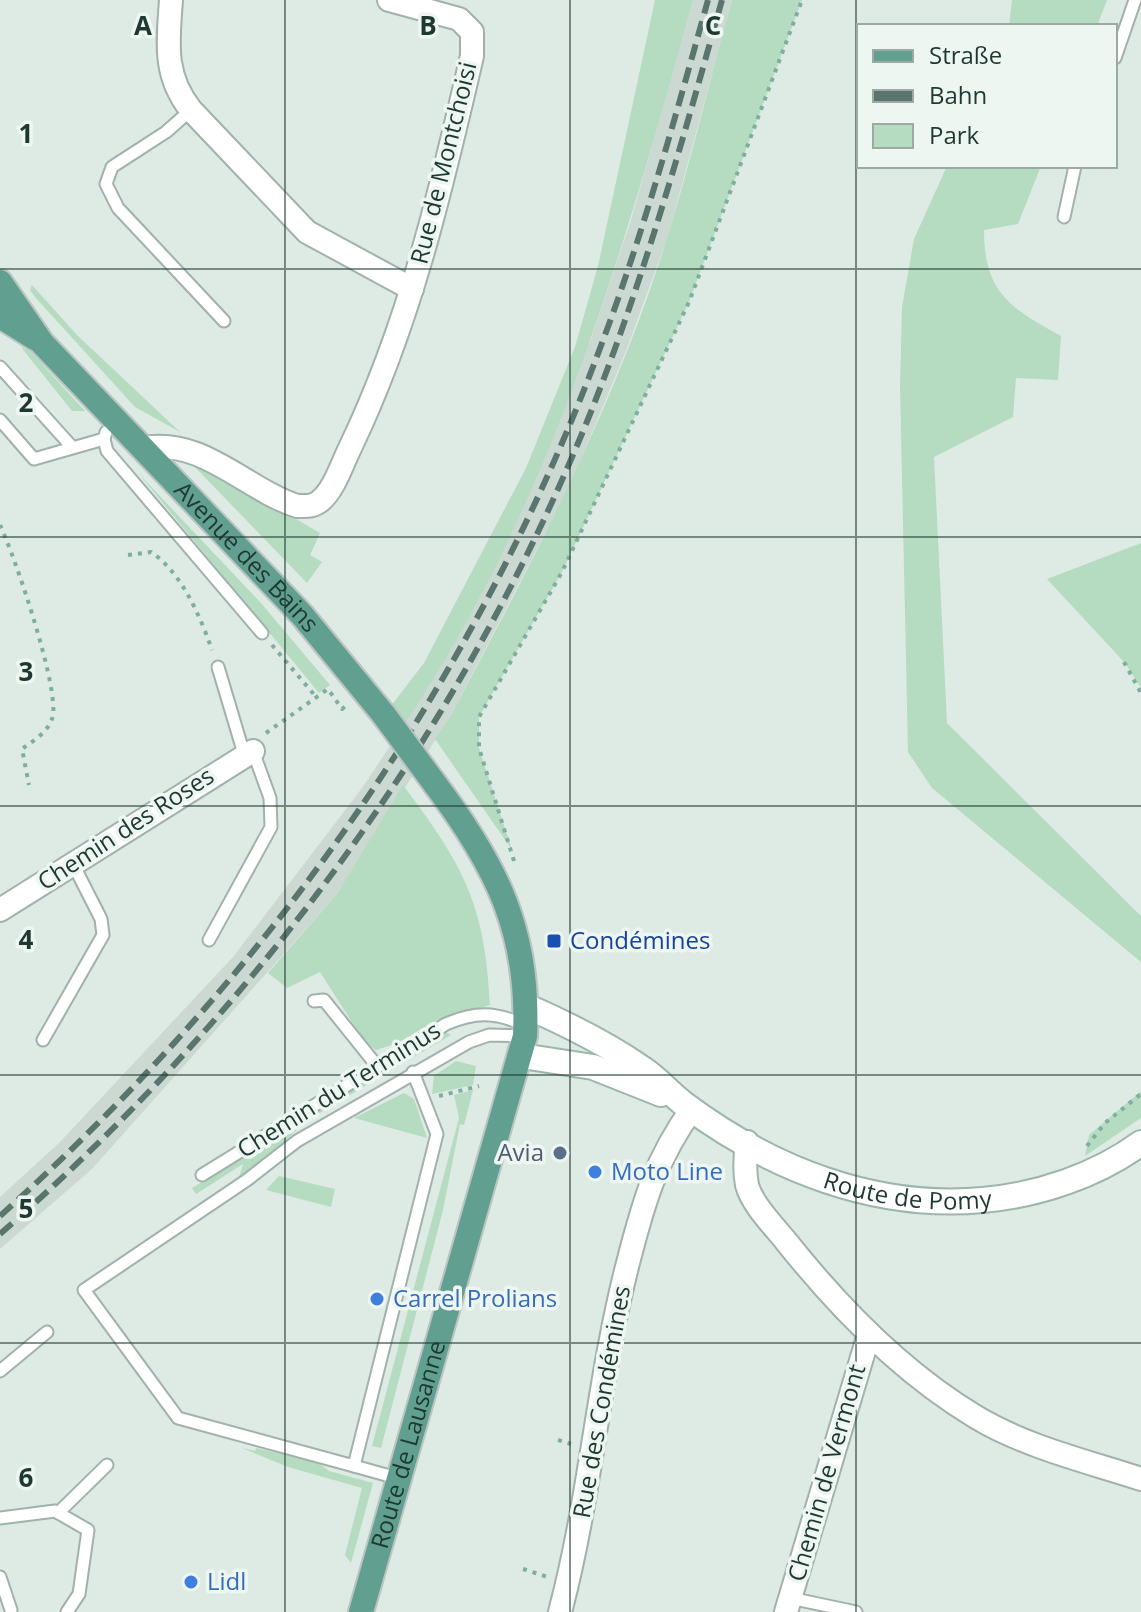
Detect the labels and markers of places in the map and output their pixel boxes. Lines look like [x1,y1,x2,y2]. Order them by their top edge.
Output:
place label: Condémines [570,923,710,956]
marker: Condémines [545,932,563,950]
place label: Avia [497,1135,544,1168]
marker: Avia [551,1144,569,1162]
place label: Moto Line [611,1154,723,1187]
marker: Moto Line [586,1163,604,1181]
place label: Carrel Prolians [393,1281,557,1314]
marker: Carrel Prolians [368,1290,386,1308]
place label: Lidl [207,1564,246,1597]
marker: Lidl [182,1573,200,1591]

